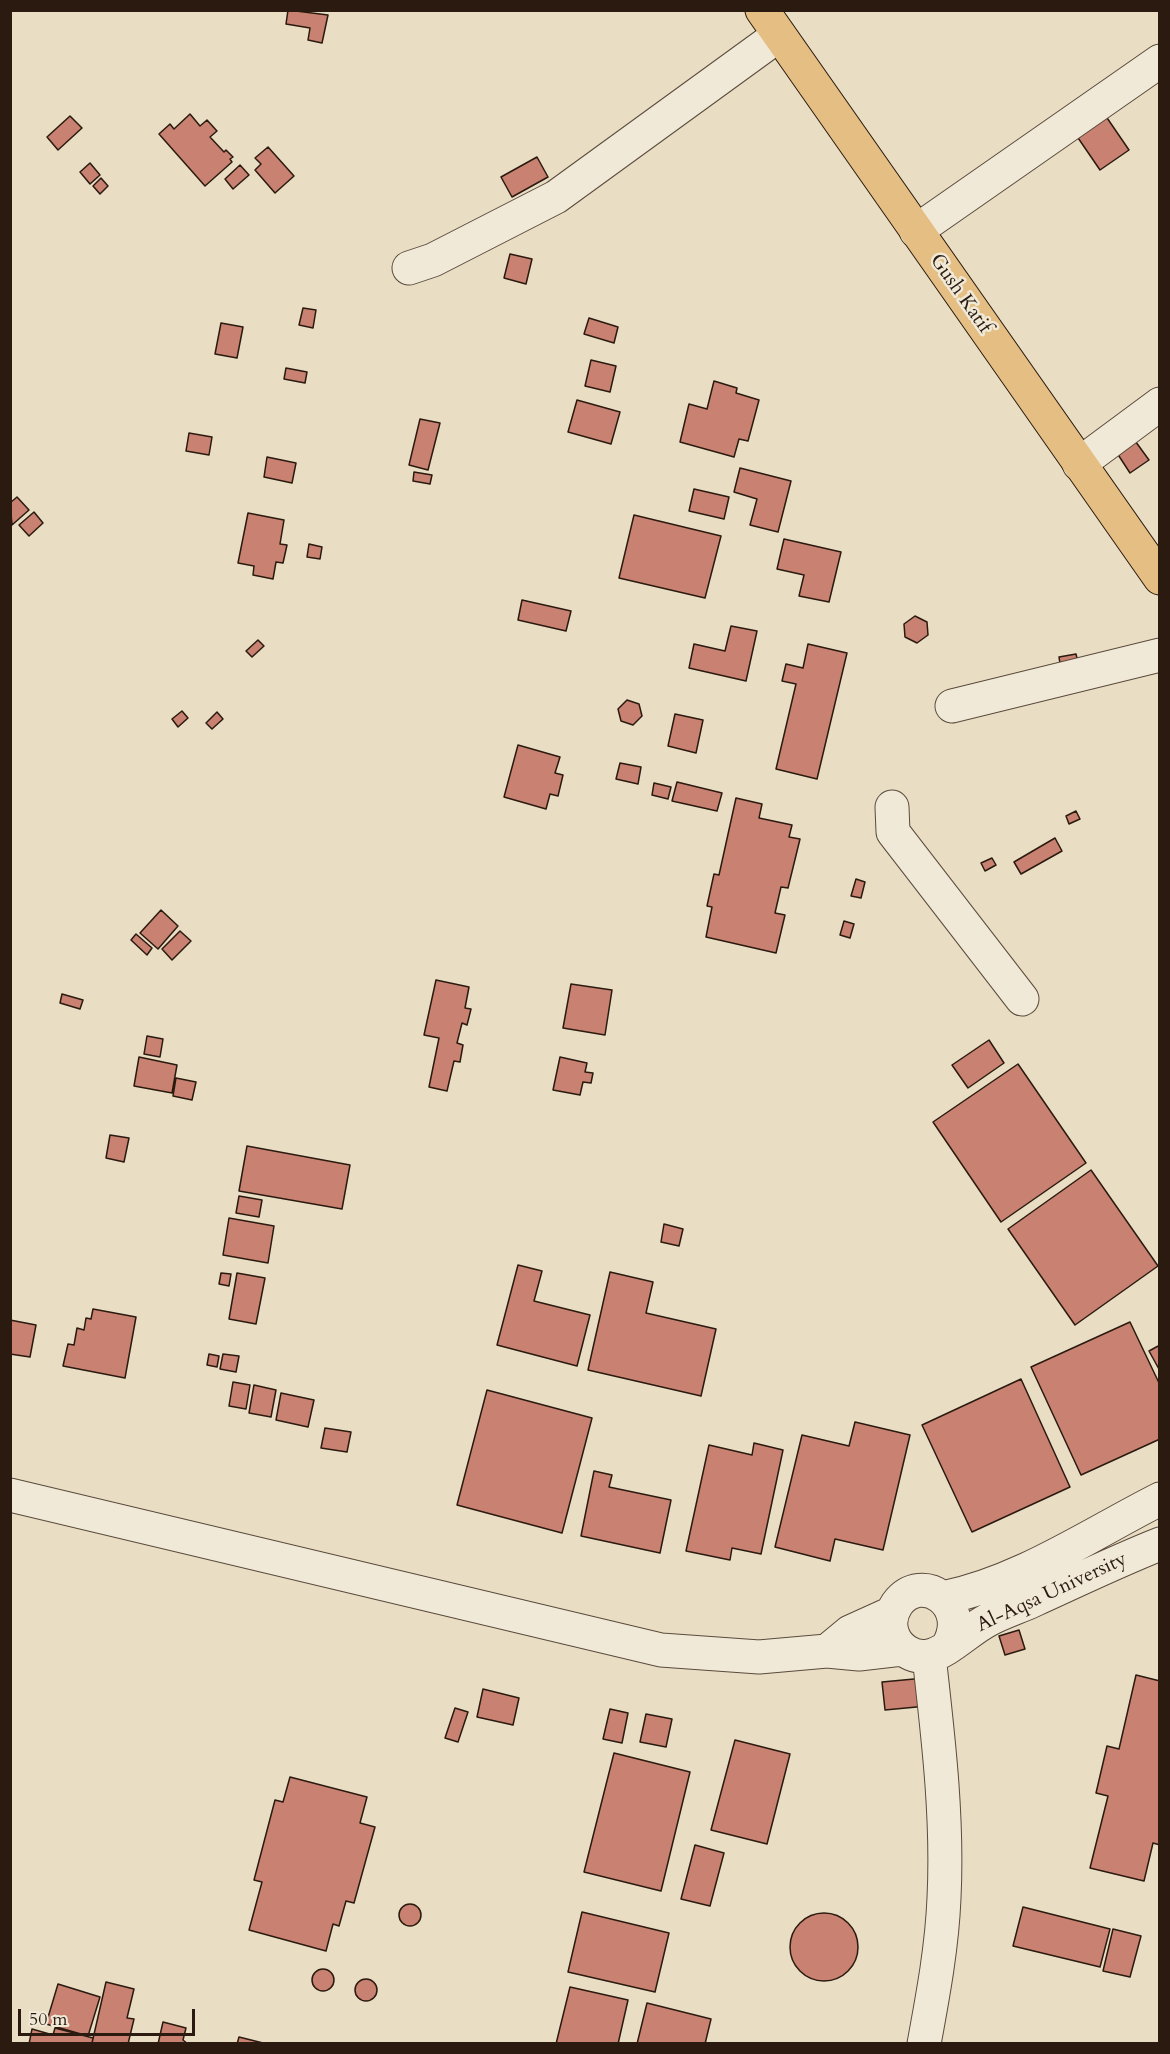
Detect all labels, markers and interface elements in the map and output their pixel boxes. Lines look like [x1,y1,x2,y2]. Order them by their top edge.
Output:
street label: Gush Katif [924,250,996,338]
street label: Al-Aqsa University [973,1548,1131,1638]
scale bar [21,1997,198,2035]
text: 50 m [29,2007,68,2032]

